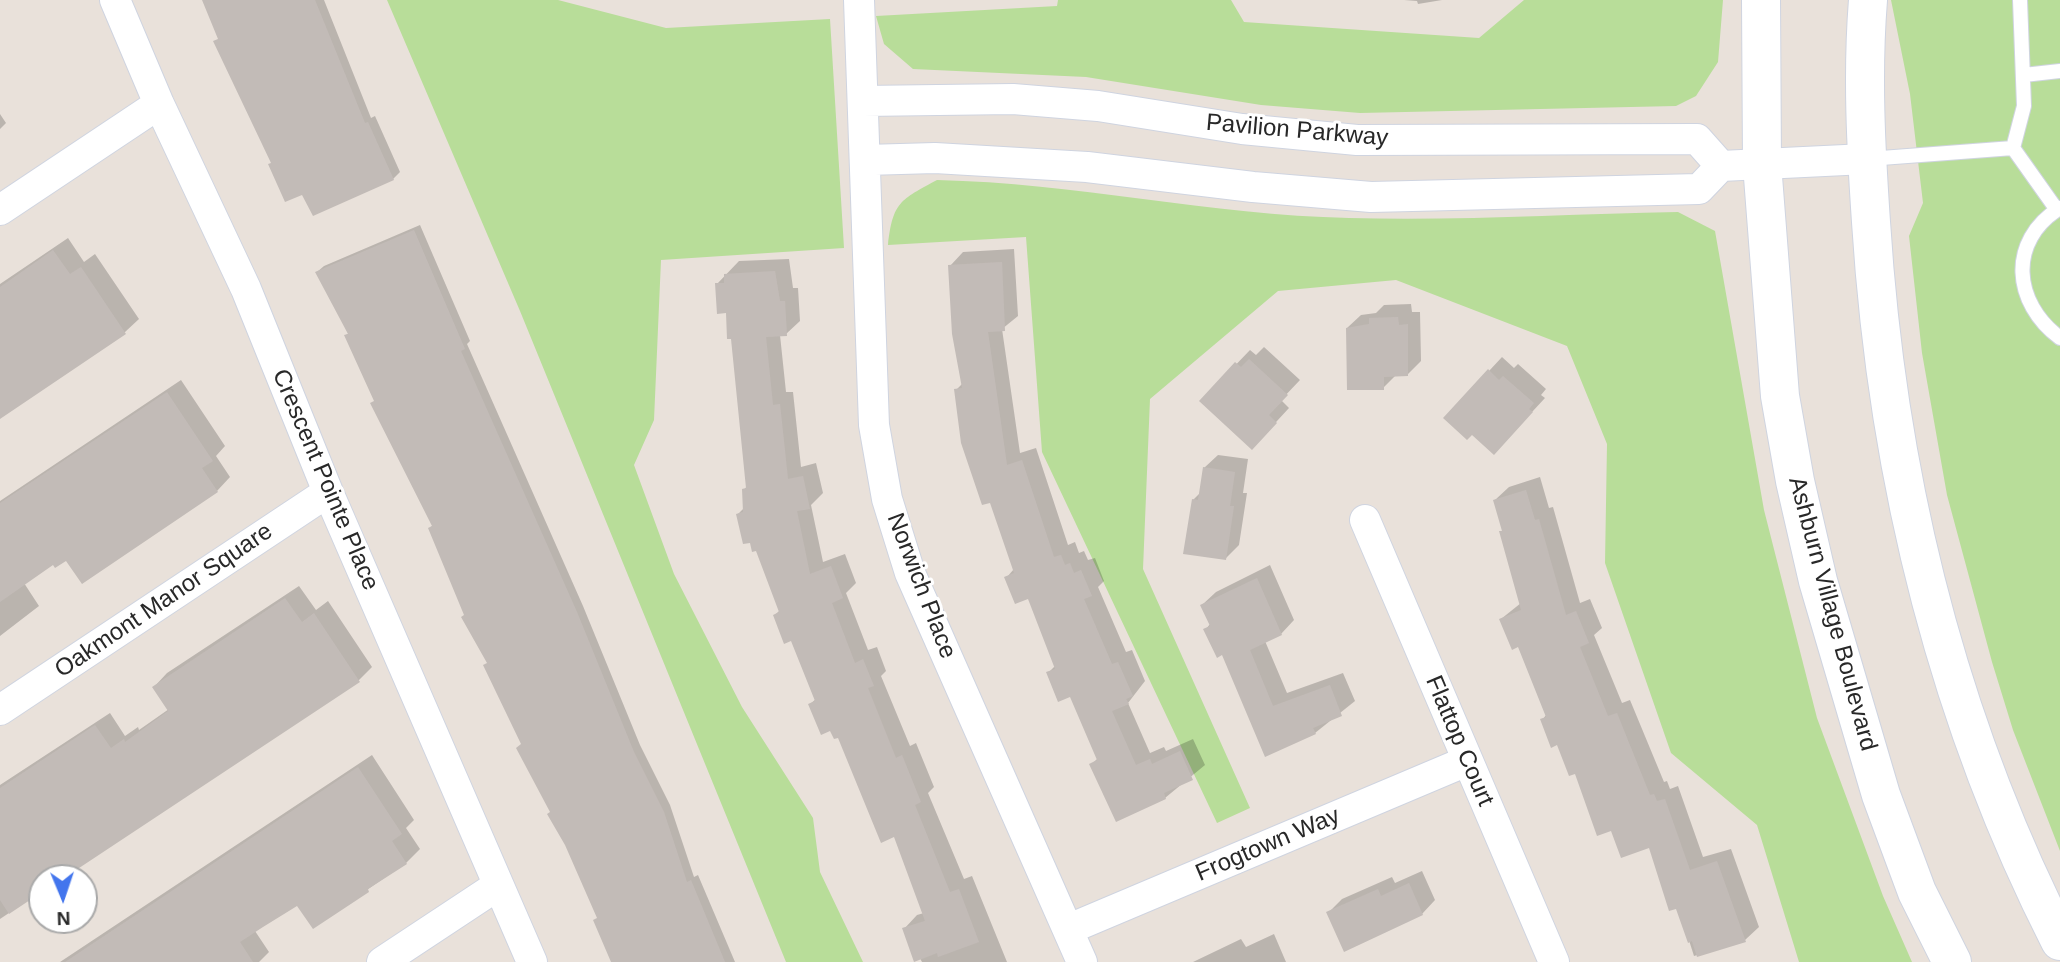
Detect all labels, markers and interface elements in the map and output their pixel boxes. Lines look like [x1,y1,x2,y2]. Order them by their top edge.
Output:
street label: Pavilion Parkway [1205,109,1389,153]
street label: Crescent Pointe Place [265,365,385,595]
street label: Ashburn Village Boulevard [1782,474,1882,754]
street label: Norwich Place [880,509,962,663]
street label: Oakmont Manor Square [50,517,278,685]
street label: Flattop Court [1419,672,1499,810]
street label: Frogtown Way [1192,802,1344,888]
north arrow [28,864,98,934]
text: N [56,908,71,929]

